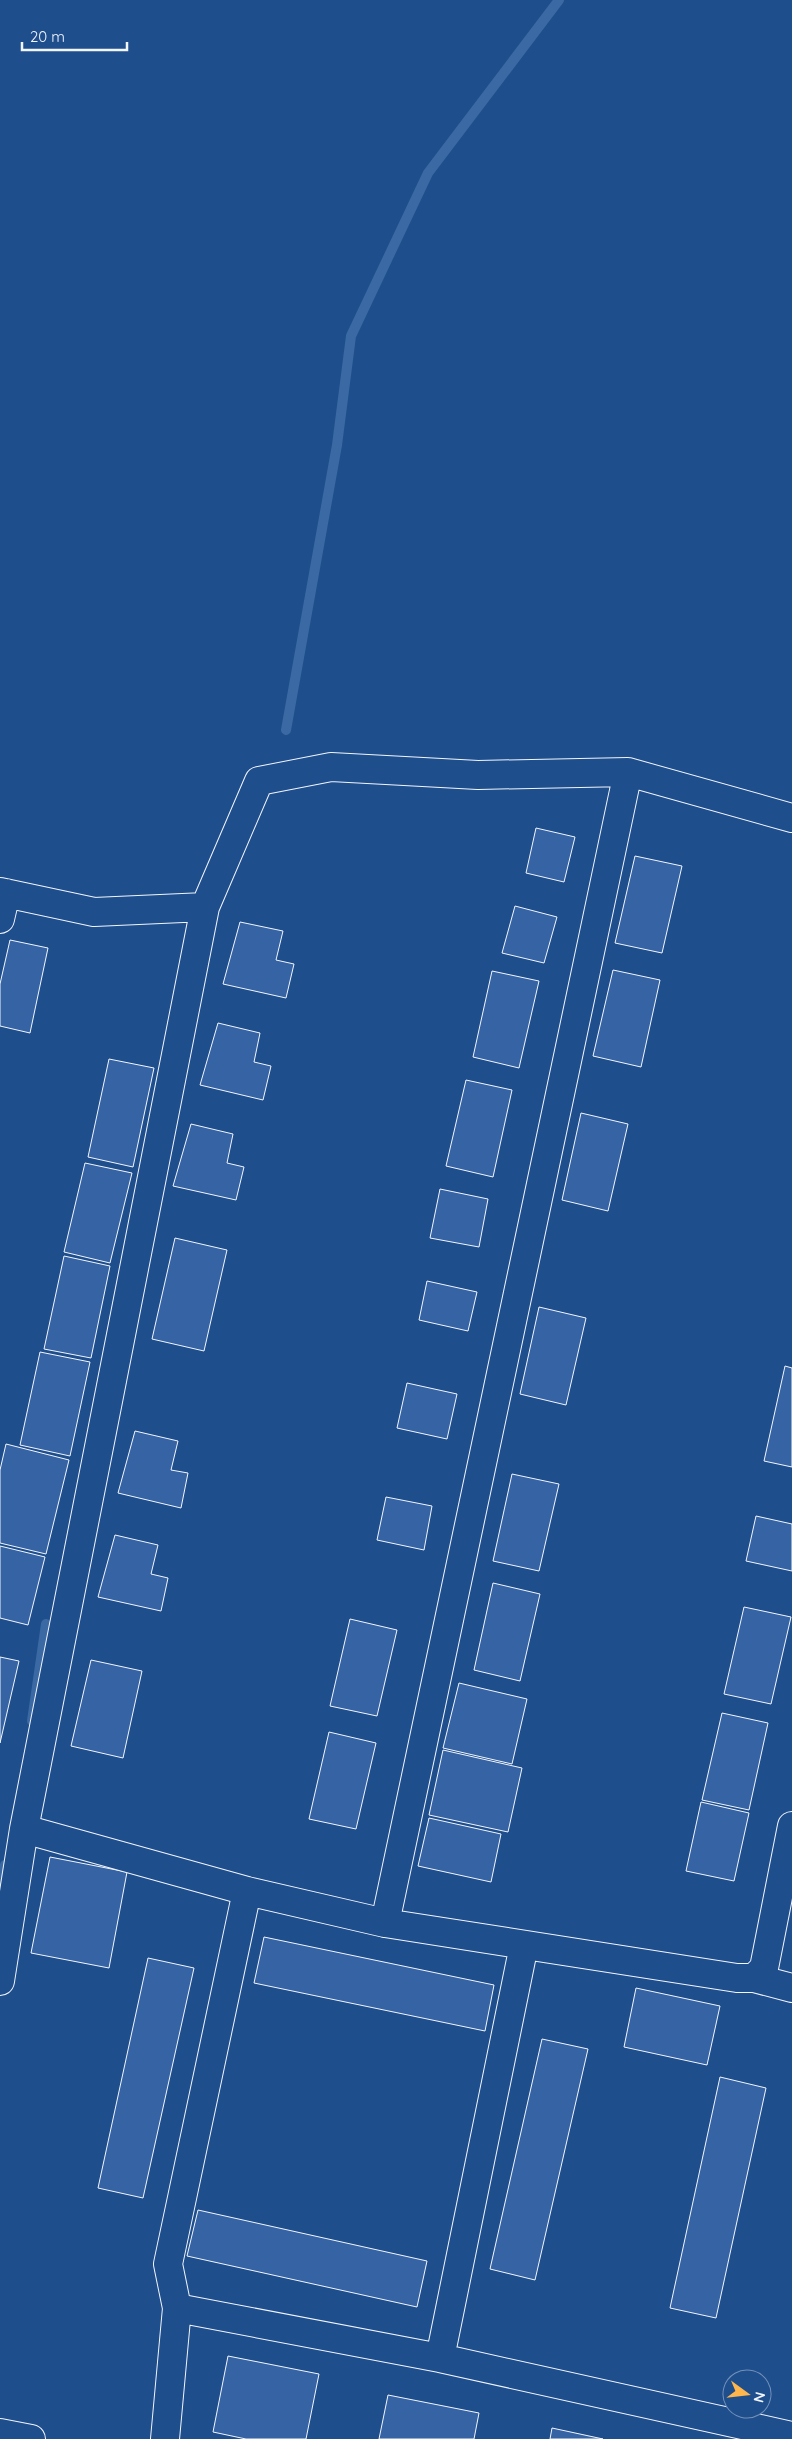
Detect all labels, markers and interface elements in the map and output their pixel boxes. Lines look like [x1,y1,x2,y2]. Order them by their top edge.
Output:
scale bar [22,20,128,52]
text: 20 m [30,27,65,46]
north arrow [722,2369,772,2419]
text: N [750,2390,770,2405]

